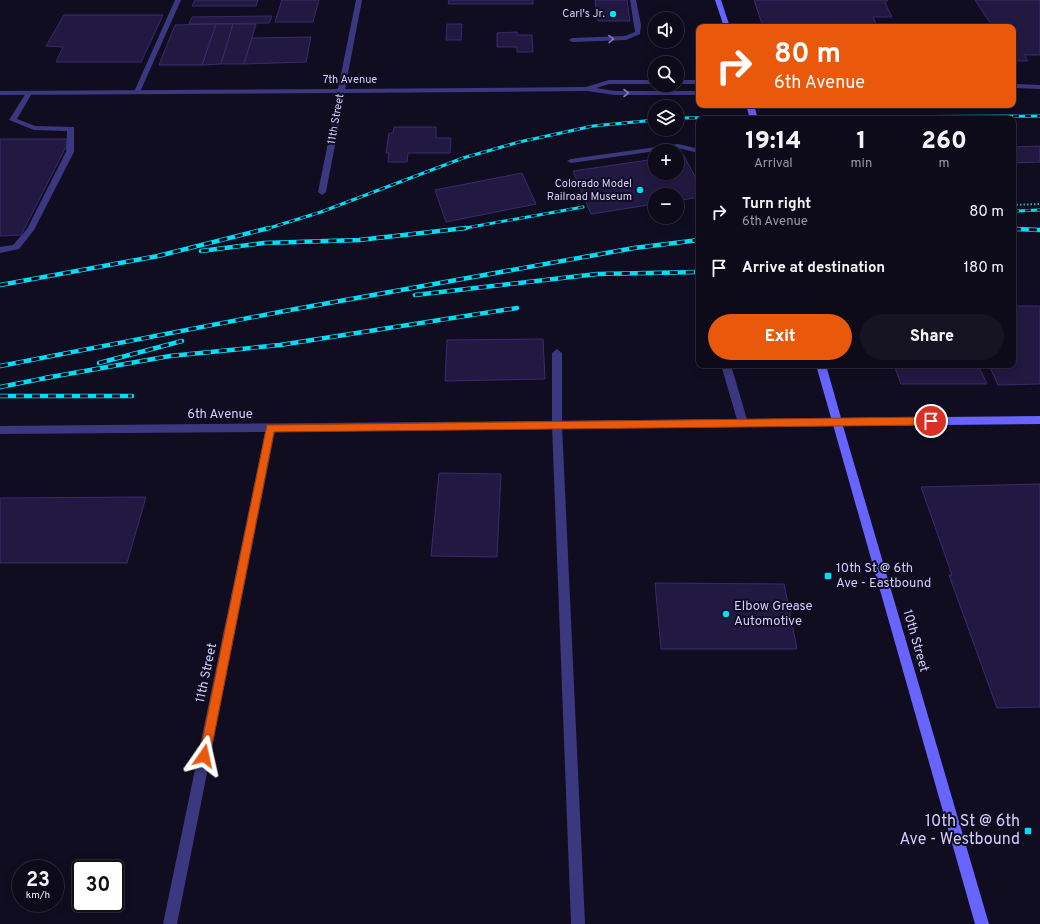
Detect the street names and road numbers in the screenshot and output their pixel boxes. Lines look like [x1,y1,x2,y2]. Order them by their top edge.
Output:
street label: 7th Avenue [323,73,377,87]
street label: 11th Street [325,93,347,145]
street label: 6th Avenue [187,407,253,423]
street label: 10th Street [898,608,932,674]
street label: 11th Street [193,642,221,704]

